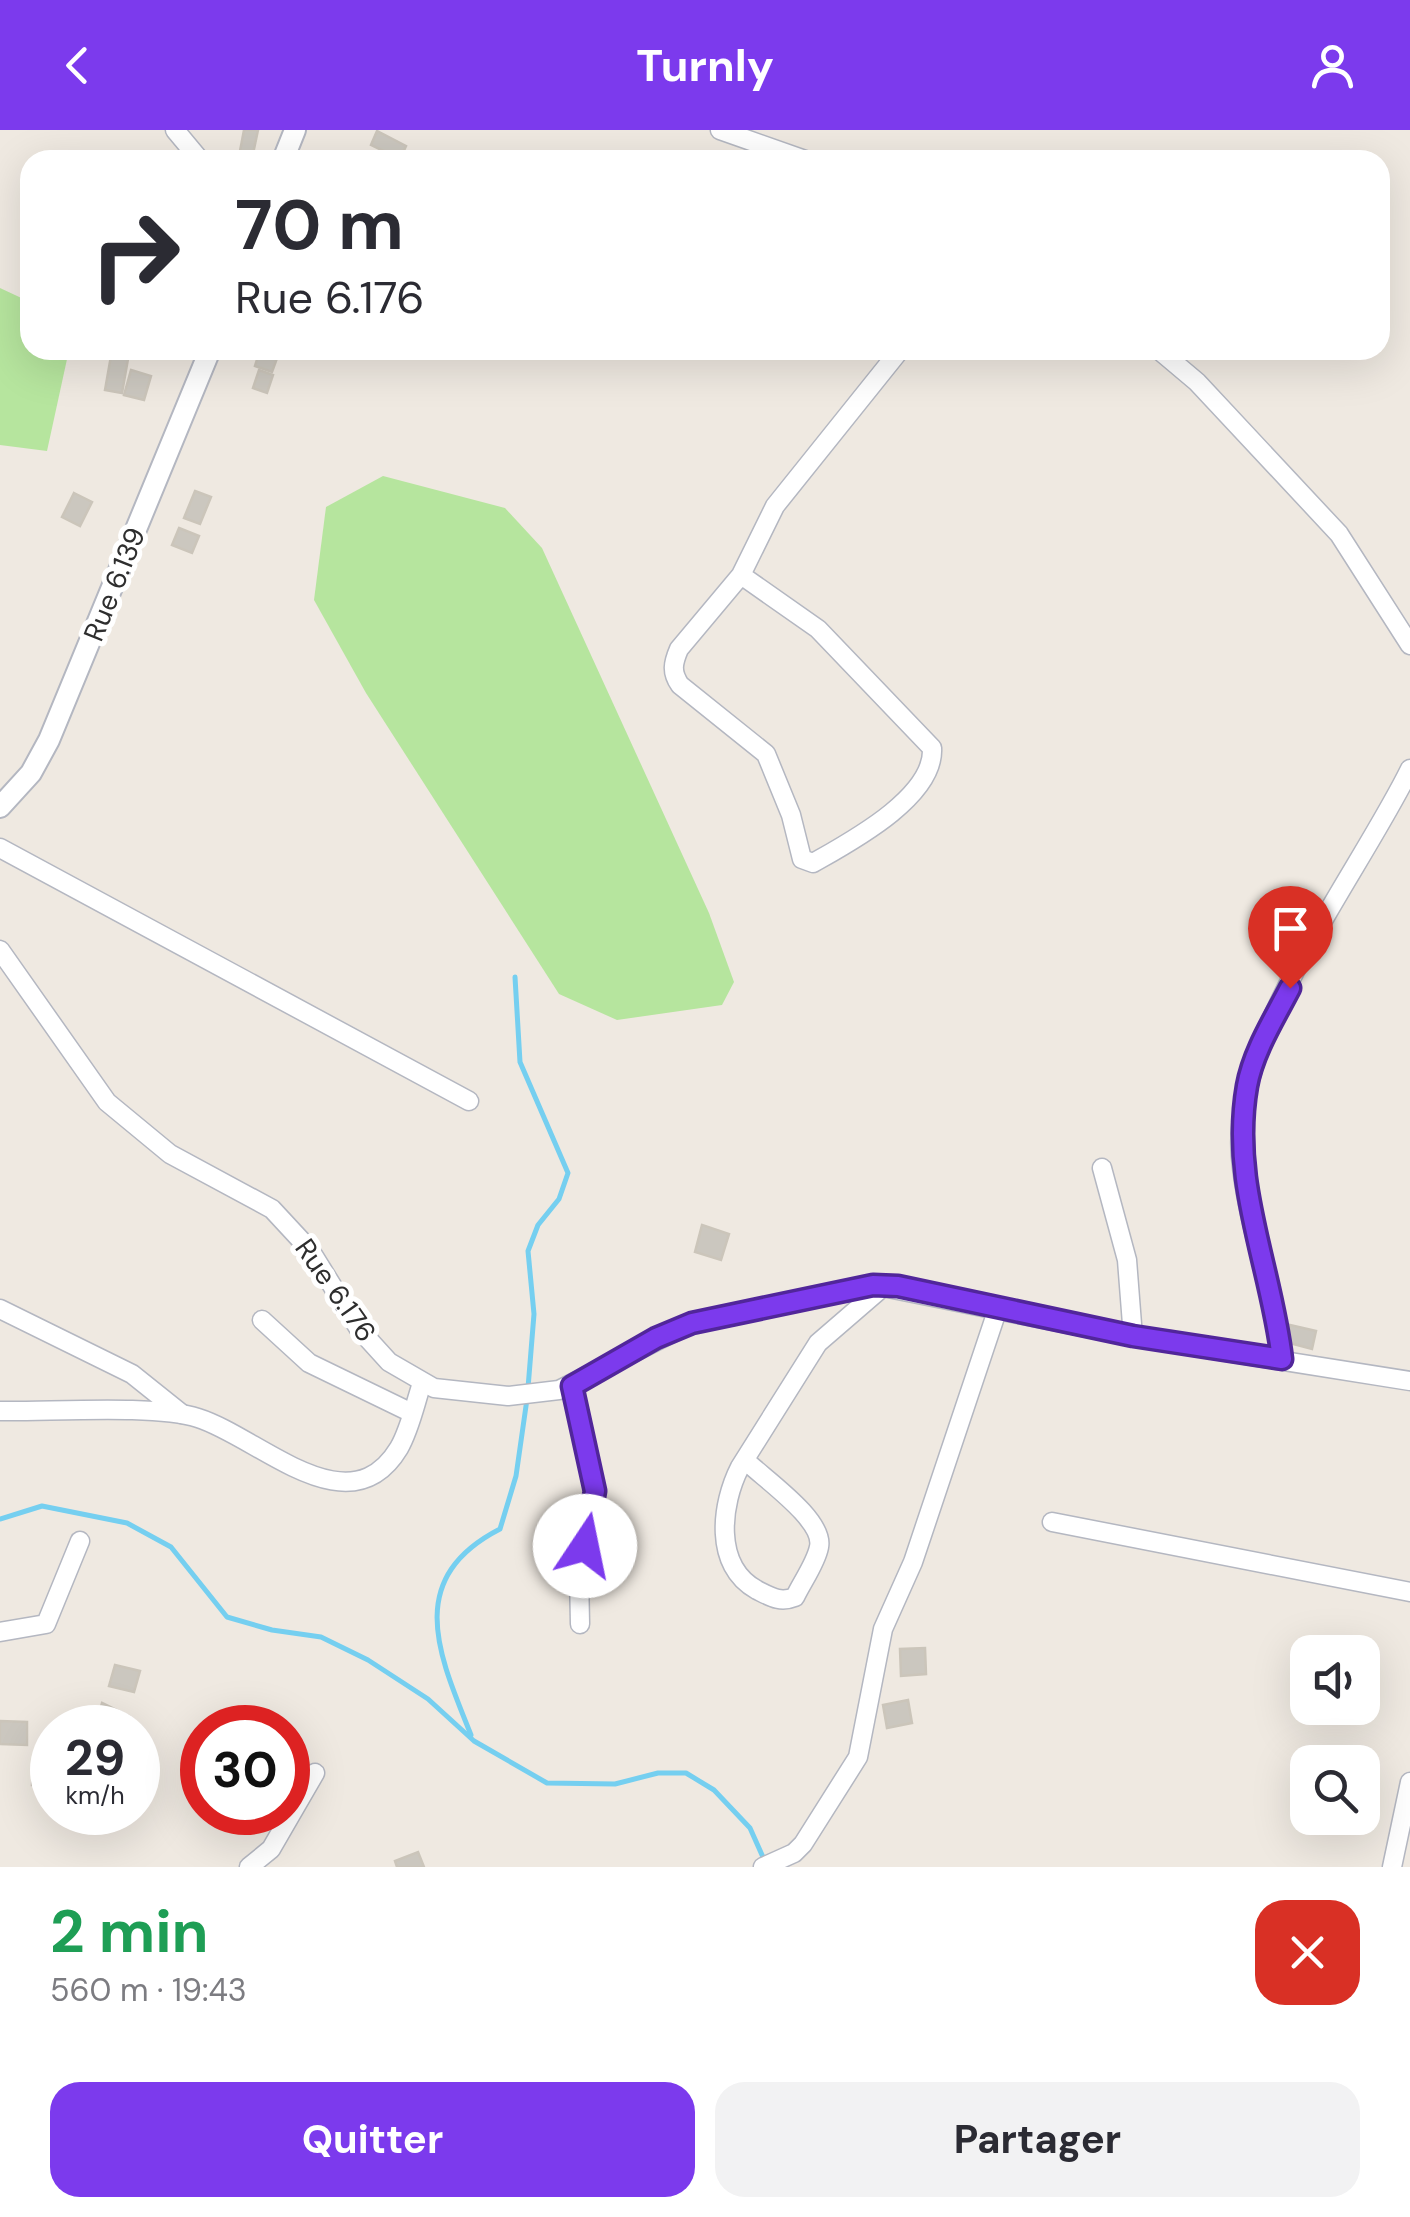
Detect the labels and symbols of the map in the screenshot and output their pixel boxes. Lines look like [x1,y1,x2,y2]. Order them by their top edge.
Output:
street label: Rue 6.139 [75,522,154,647]
pin [1248,886,1333,989]
street label: Rue 6.176 [287,1231,385,1349]
position arrow [533,1494,637,1598]
speed limit sign: 30 [180,1705,310,1835]

